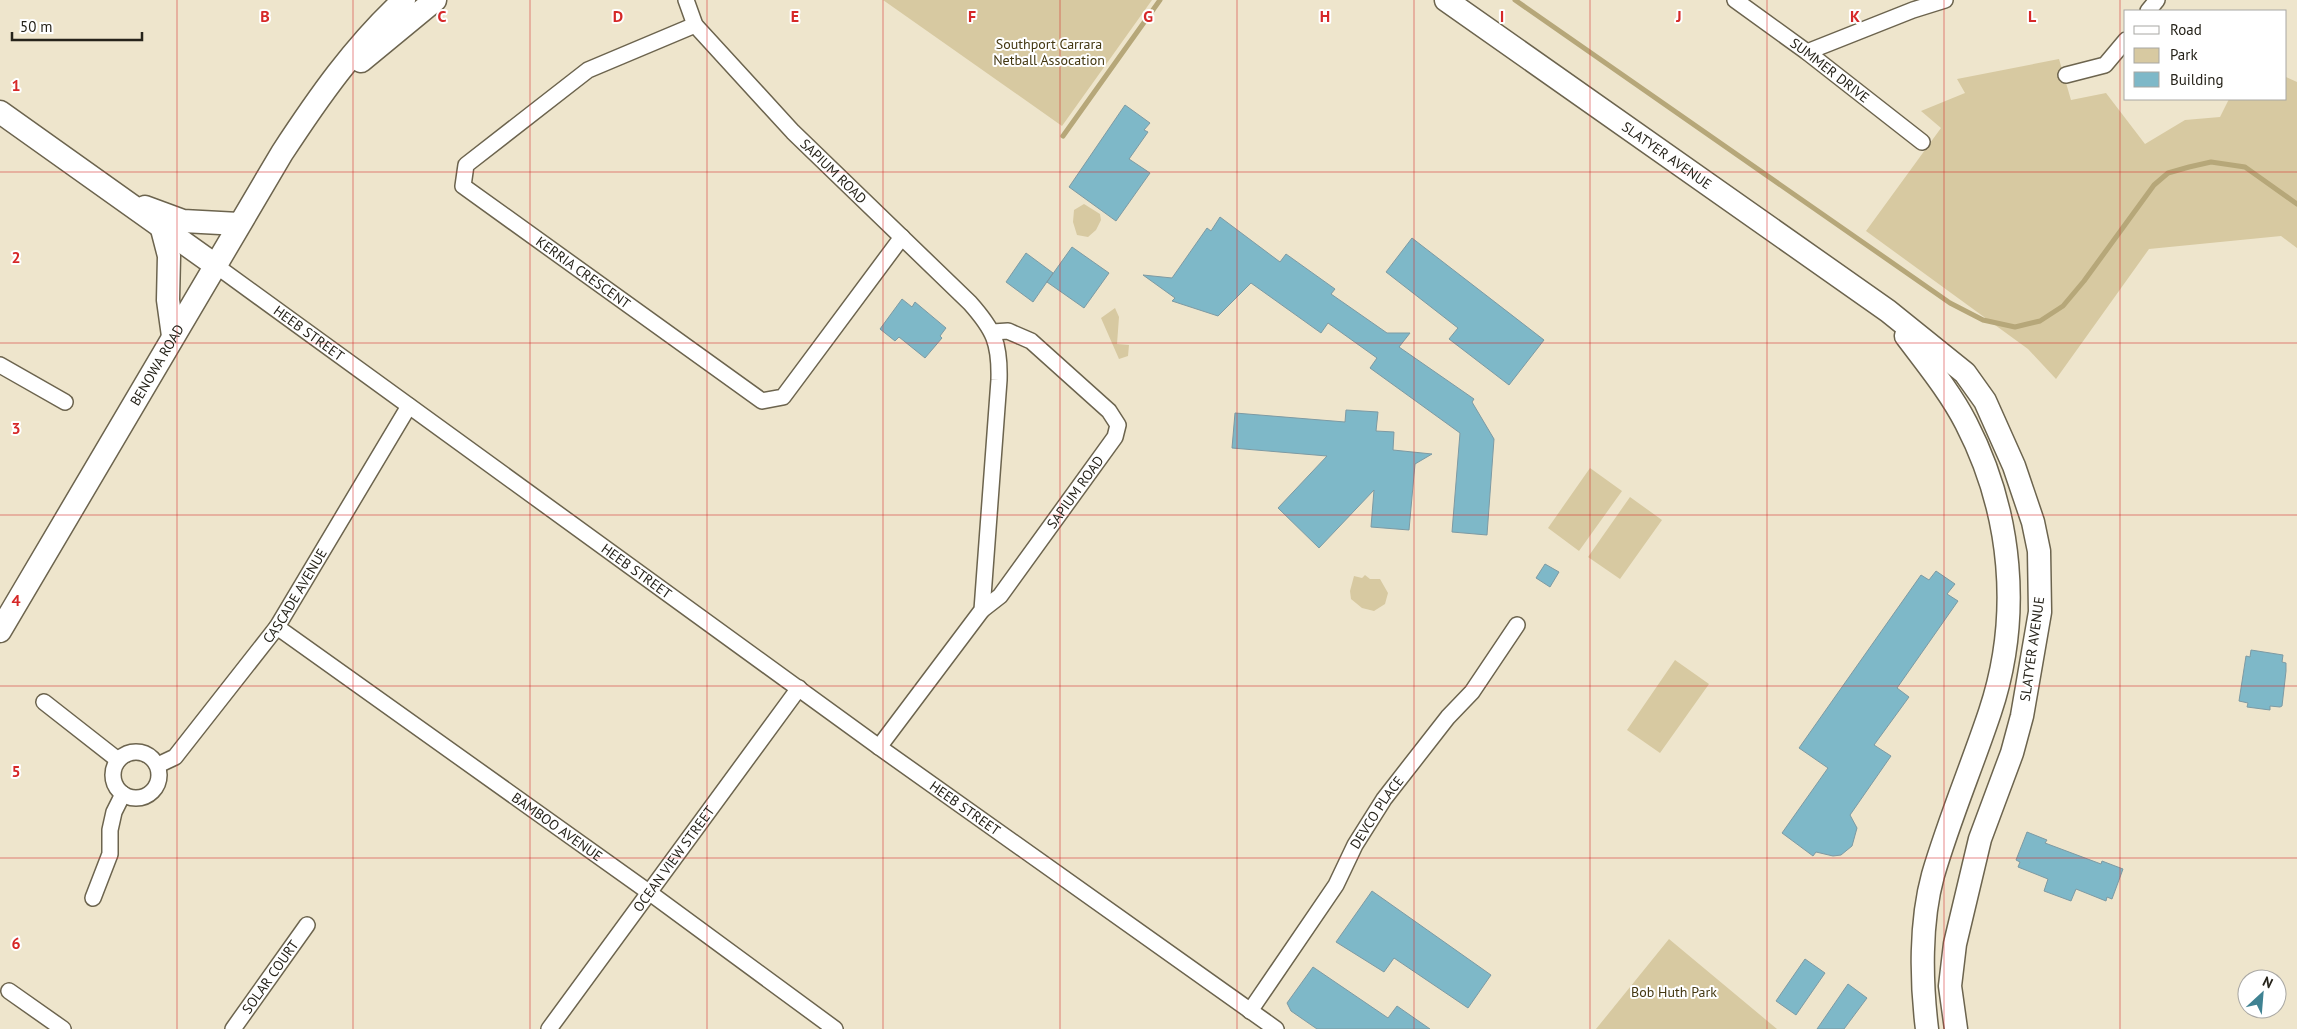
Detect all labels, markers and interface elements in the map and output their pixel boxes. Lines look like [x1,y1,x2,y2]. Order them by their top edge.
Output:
text: B [260,6,270,26]
text: C [438,6,447,26]
text: D [613,6,623,26]
text: E [791,6,799,26]
text: F [968,6,976,26]
text: G [1143,6,1153,26]
text: H [1320,6,1330,26]
text: I [1500,6,1504,26]
text: J [1675,6,1682,26]
text: K [1850,6,1860,26]
text: L [2028,6,2037,26]
scale bar [12,10,142,42]
legend [2124,10,2287,100]
text: 50 m [20,17,53,36]
text: Road [2170,20,2202,39]
street label: SUMMER DRIVE [1787,34,1873,106]
park label: Southport Carrara Netball Assocation [993,35,1105,69]
text: Park [2170,45,2198,64]
text: Building [2170,70,2224,89]
text: 1 [11,75,21,95]
street label: SLATYER AVENUE [1618,118,1715,193]
street label: SAPIUM ROAD [796,135,871,207]
street label: KERRIA CRESCENT [532,232,634,313]
text: 2 [11,247,21,267]
street label: HEEB STREET [270,302,348,365]
street label: BENOWA ROAD [126,321,188,409]
text: 3 [11,418,21,438]
street label: SAPIUM ROAD [1043,452,1108,532]
street label: HEEB STREET [598,539,676,603]
street label: CASCADE AVENUE [259,545,331,647]
text: 4 [11,590,21,610]
street label: SLATYER AVENUE [2016,595,2048,703]
text: 5 [11,761,21,781]
street label: DEVCO PLACE [1346,772,1407,852]
street label: HEEB STREET [926,777,1004,840]
street label: BAMBOO AVENUE [508,788,606,865]
street label: OCEAN VIEW STREET [629,802,719,915]
text: 6 [11,933,21,953]
street label: SOLAR COURT [238,936,303,1017]
north arrow [2237,969,2287,1019]
text: N [2260,972,2276,992]
park label: Bob Huth Park [1631,983,1717,1001]

